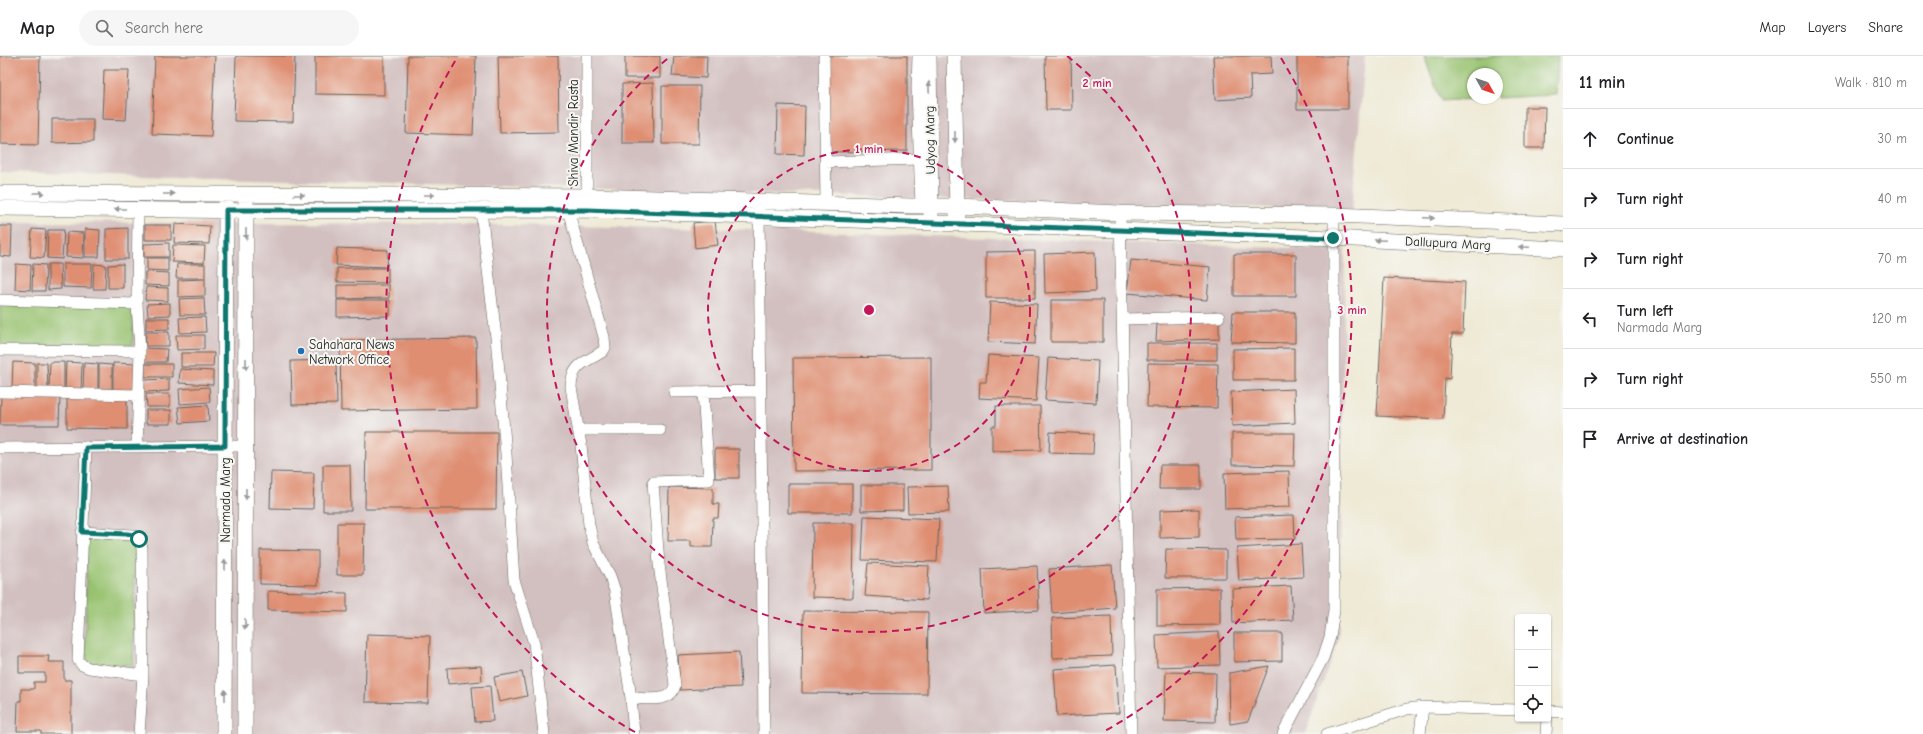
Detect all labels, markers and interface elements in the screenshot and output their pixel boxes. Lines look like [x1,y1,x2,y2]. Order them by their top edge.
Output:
search box [79,10,359,46]
text: Map [20,17,55,39]
icon: search [93,17,115,39]
text: Search here [125,19,203,37]
text: Map [1759,19,1786,36]
text: Layers [1808,19,1846,36]
text: Share [1868,19,1903,36]
north arrow [1467,68,1503,104]
text: 11 min [1579,73,1625,92]
text: Walk · 810 m [1835,75,1907,90]
text: 2 min [1082,76,1112,90]
street label: Shiva Mandir Rasta [566,79,581,187]
one-way arrow [926,80,932,93]
street label: Udyog Marg [922,105,938,175]
icon: ahead [1579,128,1601,150]
text: Continue [1617,130,1674,148]
one-way arrow [952,131,958,144]
text: 30 m [1877,131,1907,146]
text: 1 min [855,142,883,156]
icon: right [1579,188,1601,210]
one-way arrow [33,190,46,196]
text: Turn right [1617,190,1683,208]
one-way arrow [163,191,176,197]
text: 40 m [1878,191,1907,206]
one-way arrow [293,192,306,198]
one-way arrow [423,192,436,198]
one-way arrow [113,206,126,212]
one-way arrow [1423,215,1435,222]
one-way arrow [243,228,249,241]
route end [1324,229,1342,247]
street label: Dallupura Marg [1405,233,1491,253]
one-way arrow [1373,237,1386,243]
one-way arrow [1518,243,1530,250]
icon: right [1579,248,1601,270]
text: Turn right [1617,250,1683,268]
text: 70 m [1878,251,1907,266]
text: Turn left [1617,302,1673,320]
centre of rings [862,303,876,317]
text: 3 min [1337,303,1367,317]
icon: left [1579,308,1601,330]
text: 120 m [1872,311,1907,326]
text: Narmada Marg [1617,320,1702,335]
place label: Sahahara News Network Office [309,337,394,367]
marker: Sahahara News Network Office [296,346,306,356]
one-way arrow [243,358,249,371]
icon: right [1579,368,1601,390]
text: Turn right [1617,370,1683,388]
text: 550 m [1870,371,1907,386]
icon: arrive [1579,428,1601,450]
text: Arrive at destination [1617,430,1748,448]
street label: Narmada Marg [218,457,233,543]
one-way arrow [243,488,249,501]
route start [130,530,148,548]
one-way arrow [222,558,228,571]
map controls [1515,614,1551,722]
button: + [1515,614,1551,650]
one-way arrow [242,618,248,631]
button: − [1515,650,1551,686]
button: locate [1515,686,1551,722]
one-way arrow [222,688,228,701]

